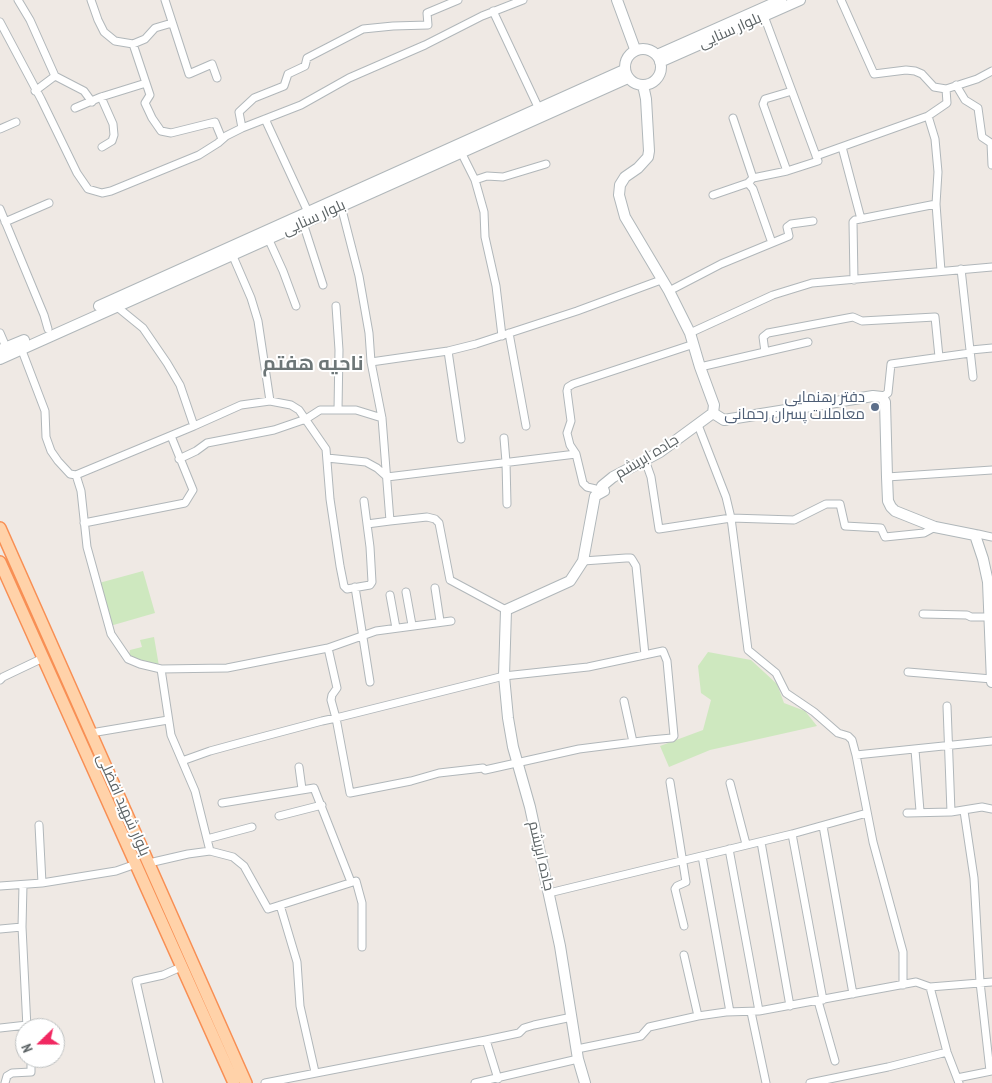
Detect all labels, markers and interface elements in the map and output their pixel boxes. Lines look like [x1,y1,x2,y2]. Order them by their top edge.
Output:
street label: بلوار سنایی [696,9,764,53]
street label: بلوار سنایی [280,196,348,240]
district label: ناحیه هفتم [262,352,364,376]
place label: دفتر رهنمایی معاملات پسران رحمانی [724,389,865,424]
marker: دفتر رهنمایی معاملات پسران رحمانی [869,401,881,413]
street label: جاده ابریشم [612,431,682,483]
street label: بلوار شهید افضلی [92,751,154,859]
street label: جاده ابریشم [524,819,558,893]
north arrow [15,1018,65,1068]
text: N [17,1041,37,1055]

